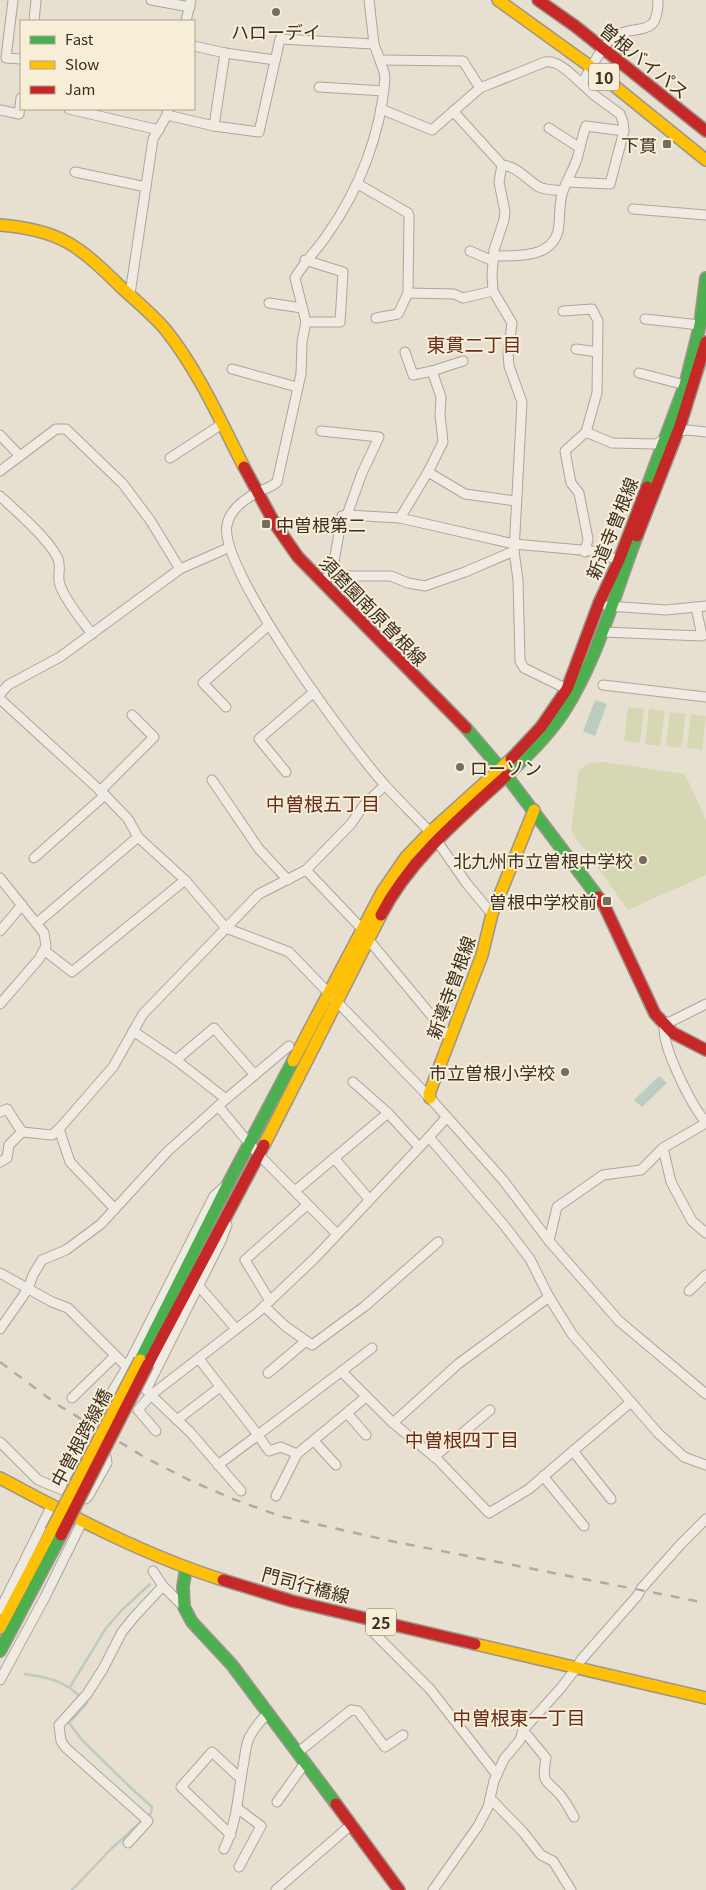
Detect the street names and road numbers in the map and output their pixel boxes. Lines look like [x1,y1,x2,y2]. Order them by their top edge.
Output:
street label: 曽根バイパス [595,16,695,104]
road number: 10 [589,64,619,90]
street label: 新道寺曽根線 [579,473,643,583]
street label: 須磨園南原曽根線 [315,549,433,671]
street label: 新導寺曽根線 [419,932,481,1042]
street label: 中曽根跨線橋 [43,1383,117,1491]
street label: 門司行橋線 [259,1560,353,1608]
road number: 25 [366,1608,396,1635]

